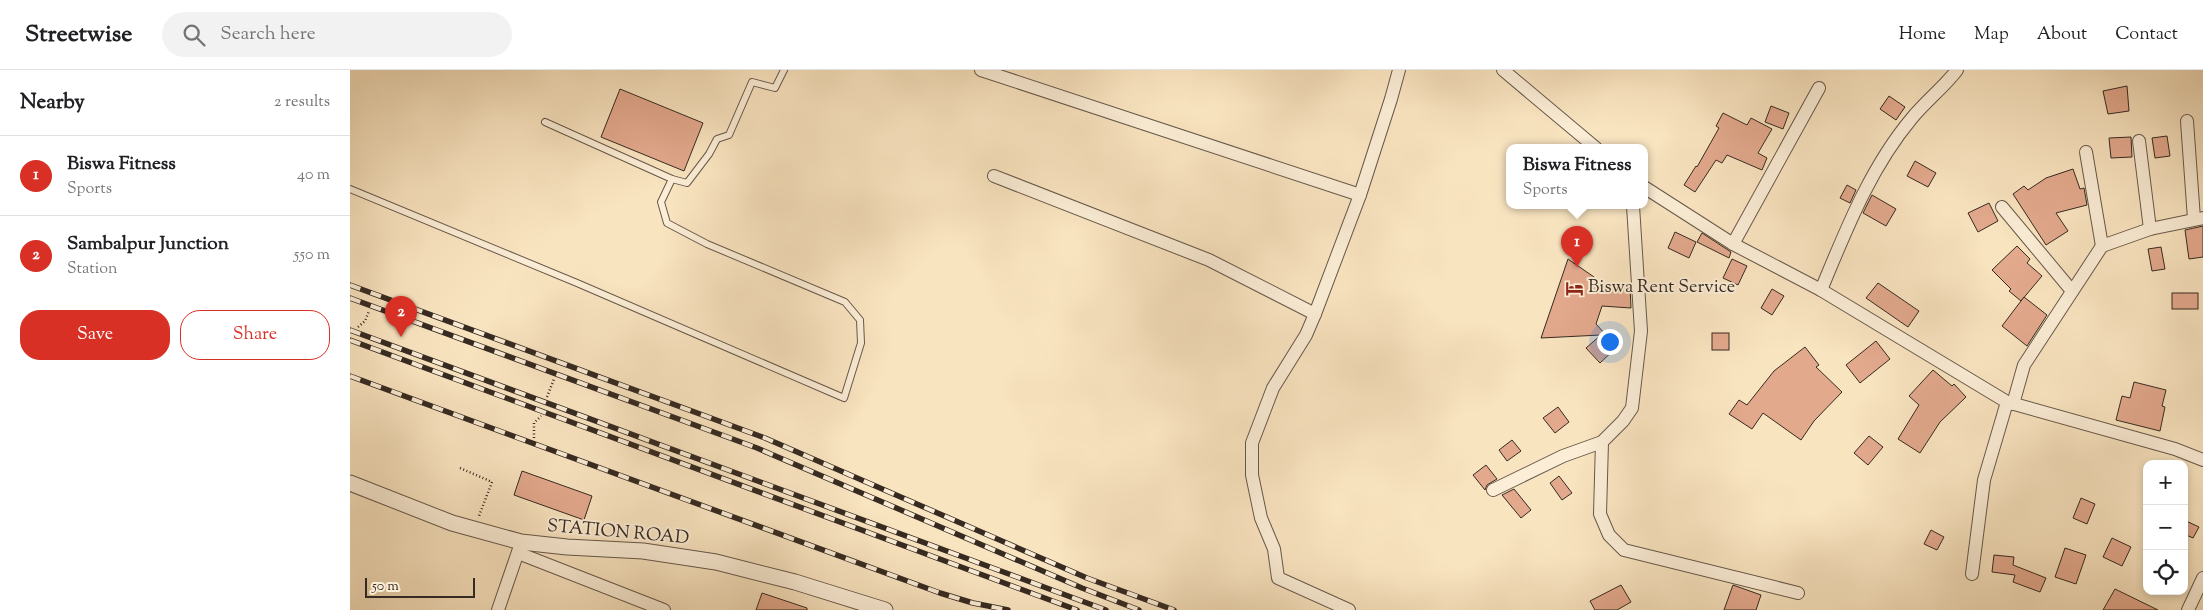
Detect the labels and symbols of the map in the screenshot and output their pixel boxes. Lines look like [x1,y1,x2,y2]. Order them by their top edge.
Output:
pin: 1 [1561,226,1593,267]
place label: Biswa Rent Service [1588,275,1735,301]
hotel icon: Biswa Rent Service [1564,278,1584,298]
pin: 2 [385,296,417,337]
your location [1597,329,1623,355]
street label: STATION ROAD [546,514,690,552]
scale bar [365,575,475,598]

